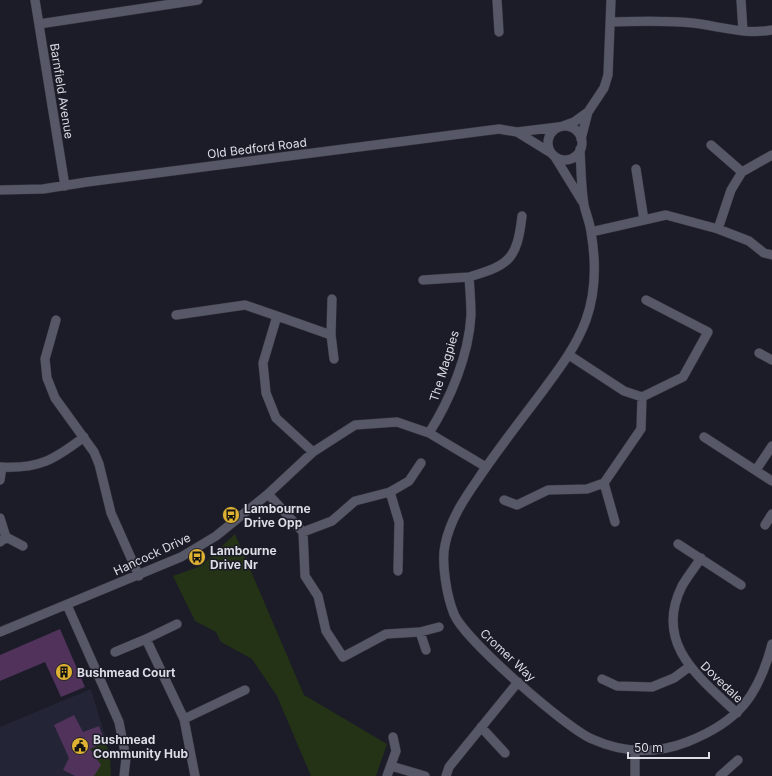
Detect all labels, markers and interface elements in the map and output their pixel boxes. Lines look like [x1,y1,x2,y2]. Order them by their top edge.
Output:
street label: Barnfield Avenue [47,42,77,140]
street label: Old Bedford Road [206,134,308,162]
street label: The Magpies [426,329,462,403]
place label: Lambourne Drive Opp [244,501,311,530]
bus stop icon: Lambourne Drive Opp [221,505,241,525]
street label: Hancock Drive [111,530,193,578]
place label: Lambourne Drive Nr [210,543,277,572]
bus stop icon: Lambourne Drive Nr [187,547,207,567]
street label: Cromer Way [477,626,539,685]
street label: Dovedale [698,658,746,706]
building icon: Bushmead Court [54,662,74,682]
place label: Bushmead Court [77,665,176,680]
place label: Bushmead Community Hub [93,732,188,761]
scale bar [628,734,709,760]
public building icon: Bushmead Community Hub [70,736,90,756]
text: 50 m [634,740,663,755]

